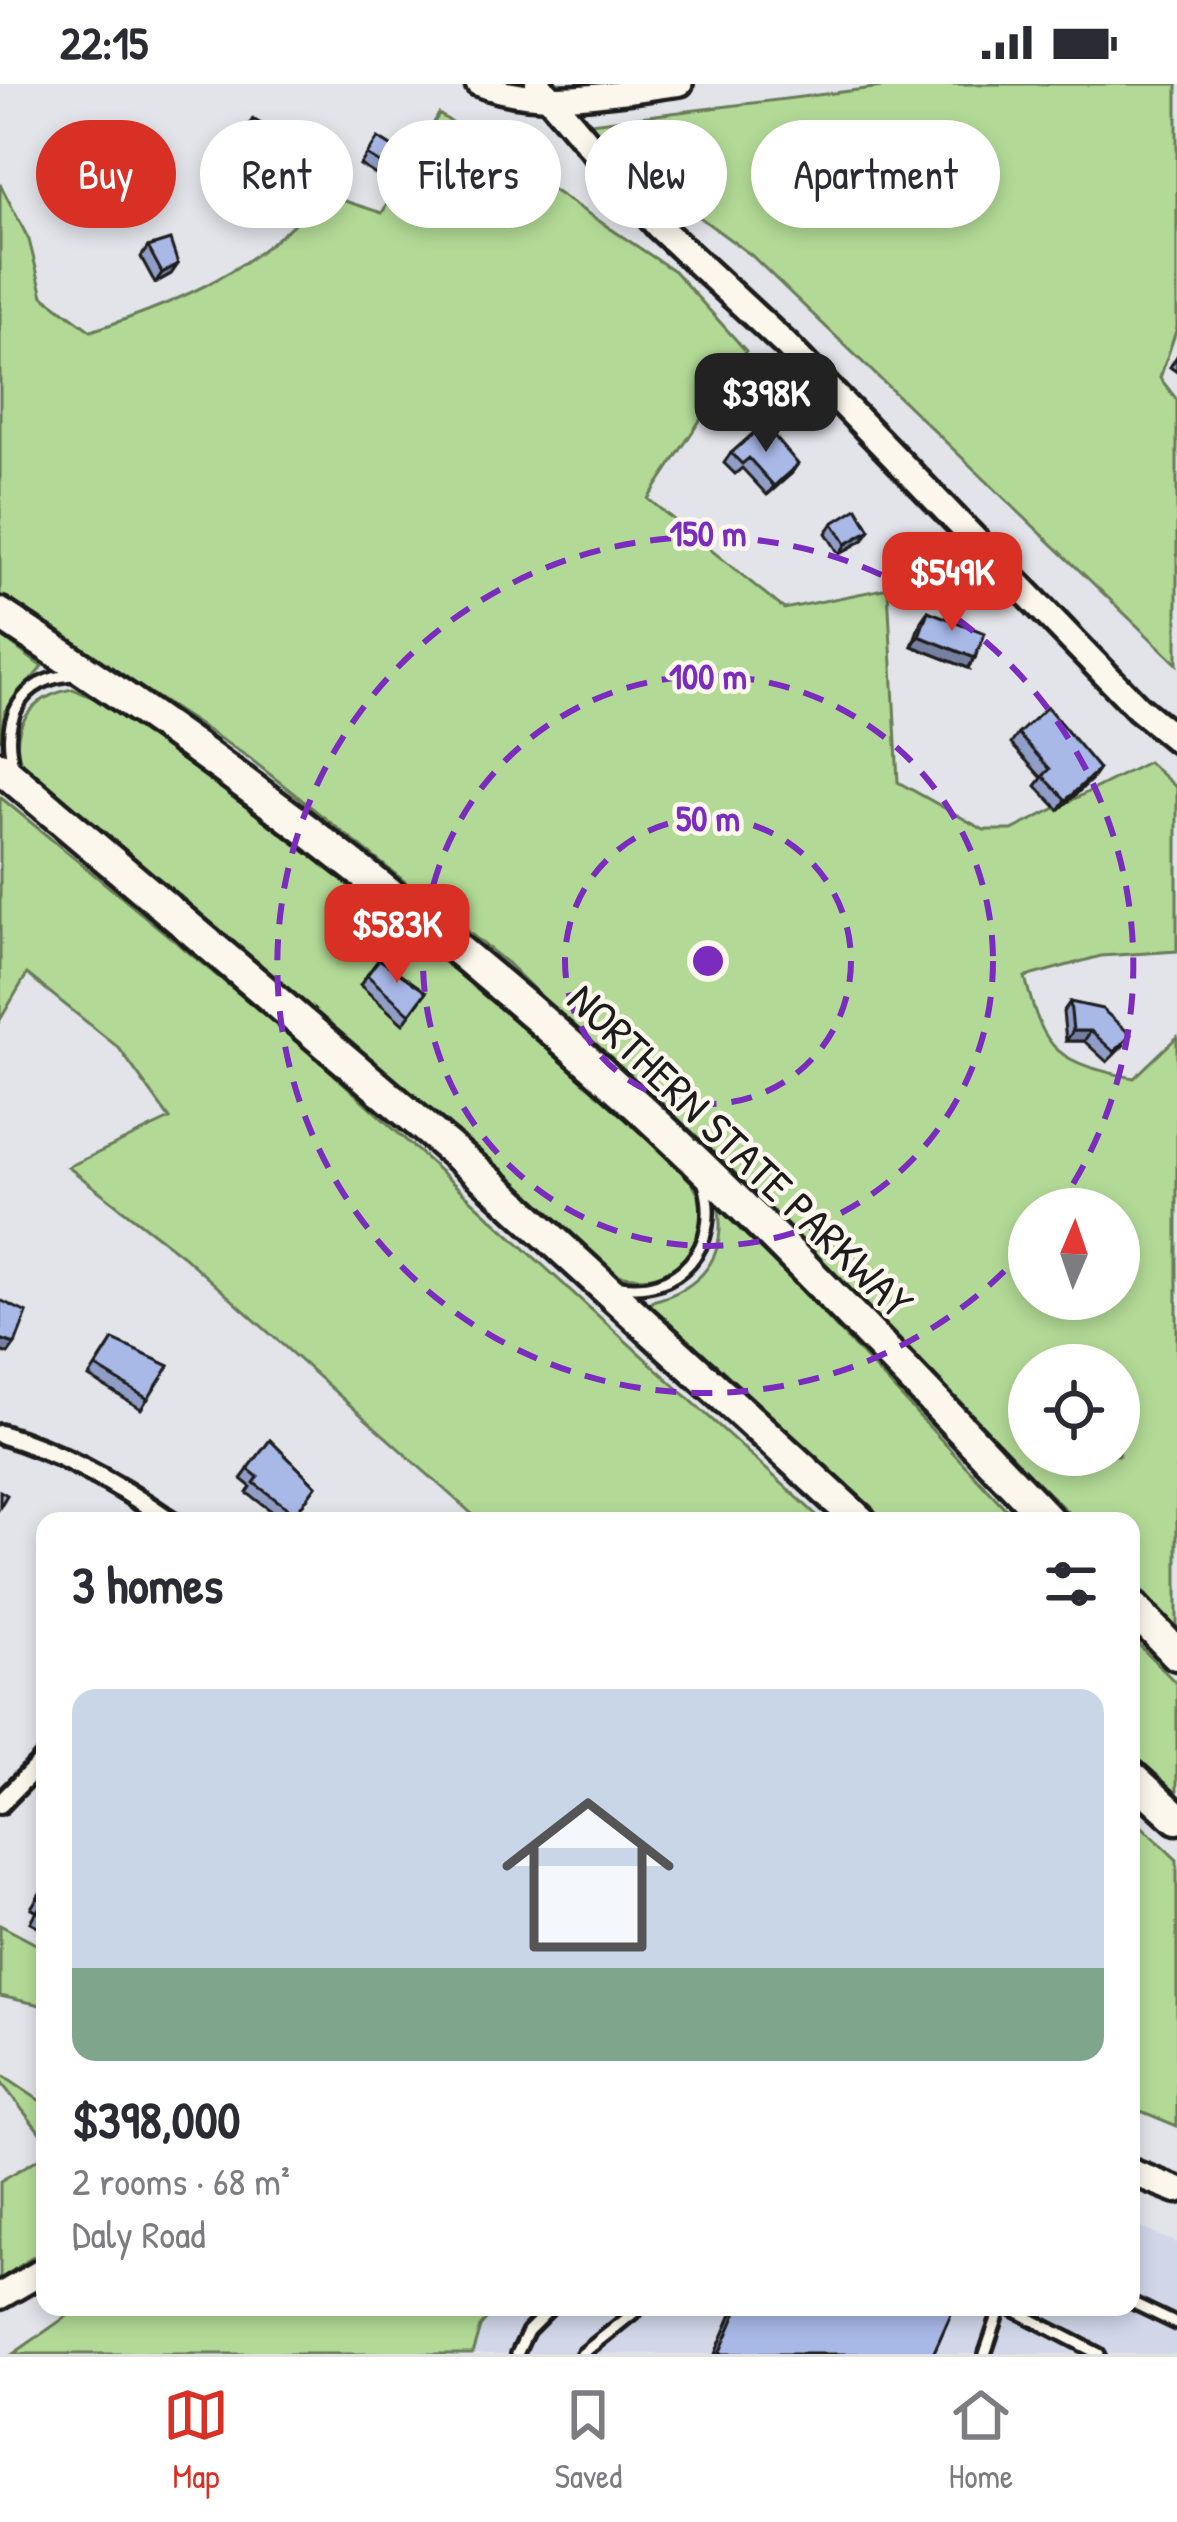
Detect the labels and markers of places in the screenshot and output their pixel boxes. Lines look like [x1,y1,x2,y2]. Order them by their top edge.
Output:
pin: $398K [682,353,850,455]
pin: $549K [868,532,1036,634]
pin: $583K [313,884,481,986]
centre of rings [687,940,729,982]

